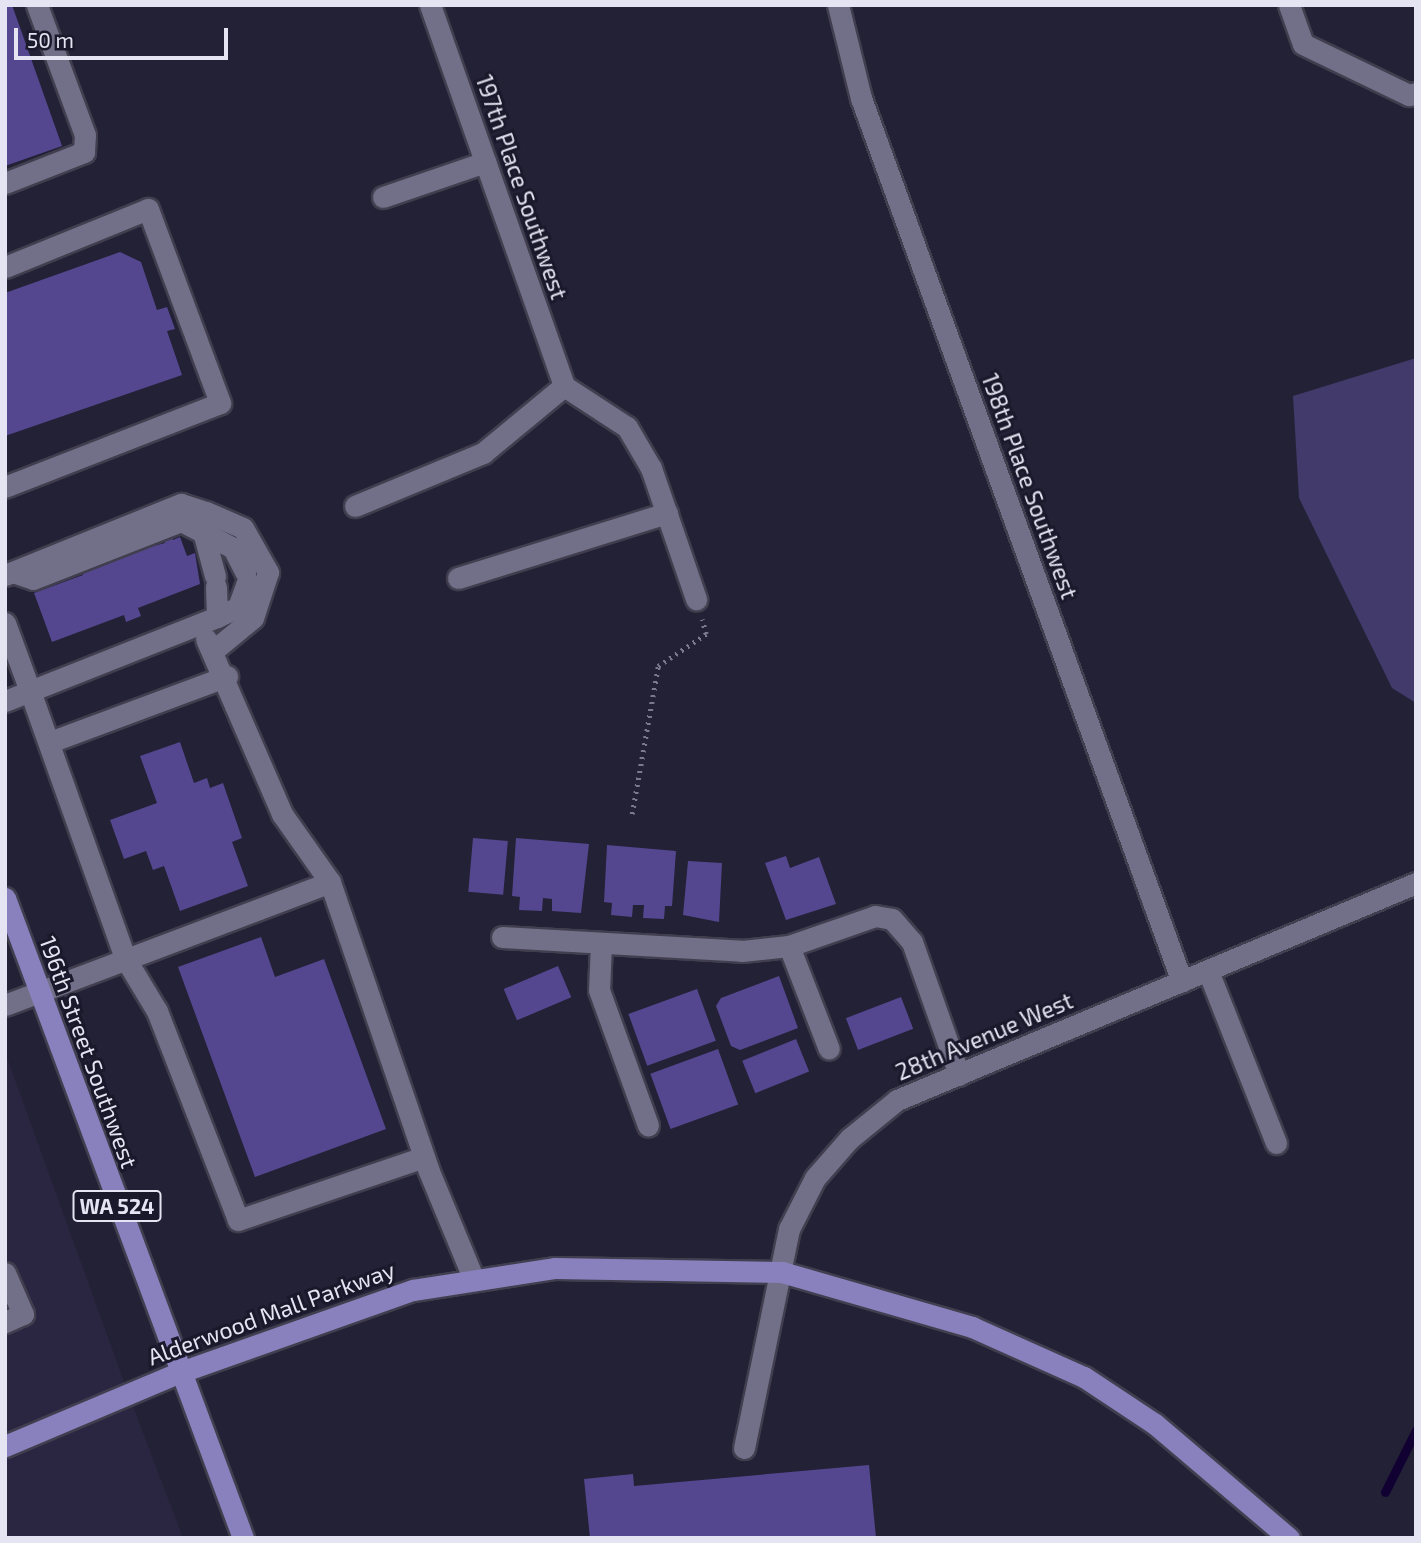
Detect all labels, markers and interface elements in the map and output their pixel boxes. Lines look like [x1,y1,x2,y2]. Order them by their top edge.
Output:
scale bar [18,14,231,58]
text: 50 m [27,27,74,52]
street label: 197th Place Southwest [471,71,573,303]
street label: 198th Place Southwest [976,369,1084,603]
street label: 196th Street Southwest [34,932,144,1172]
street label: 28th Avenue West [891,986,1077,1086]
road number: WA 524 [72,1188,162,1224]
street label: Alderwood Mall Parkway [143,1255,399,1371]

